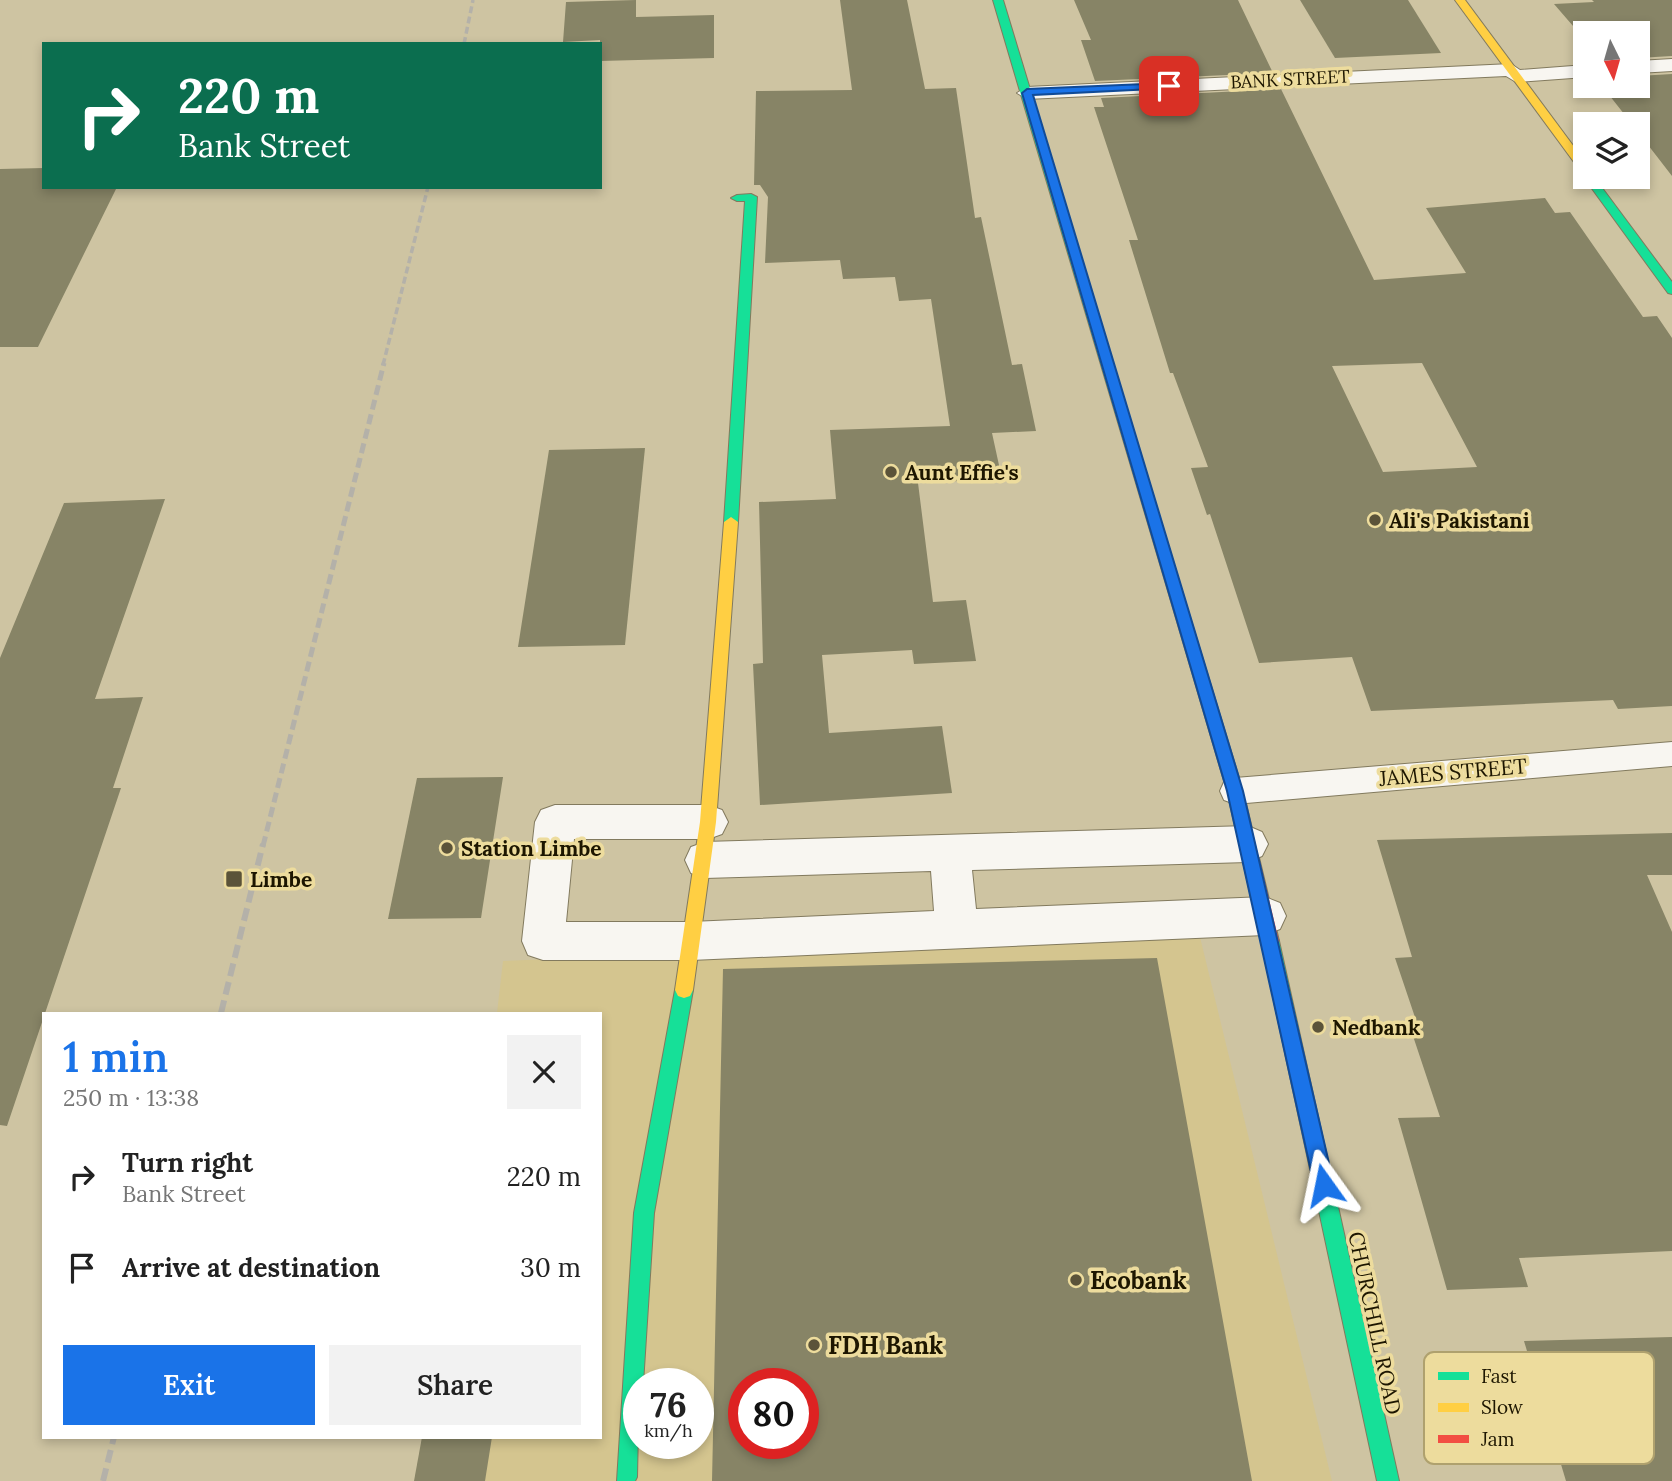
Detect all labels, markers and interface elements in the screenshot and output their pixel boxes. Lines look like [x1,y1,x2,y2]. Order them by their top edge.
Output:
north arrow [1573,21,1650,98]
map controls [1573,21,1650,189]
pin [1139,56,1199,116]
text: 220 m [178,64,319,126]
street label: BANK STREET [1230,64,1351,94]
icon: arrive [1150,67,1188,105]
icon: right [63,70,154,161]
button: layers [1573,112,1650,189]
text: Bank Street [178,125,350,166]
place label: Aunt Effie's [905,459,1019,486]
marker: Aunt Effie's [883,464,899,480]
place label: Ali's Pakistani [1389,507,1530,534]
marker: Ali's Pakistani [1367,512,1383,528]
street label: JAMES STREET [1377,752,1528,792]
place label: Station Limbe [461,835,602,862]
marker: Station Limbe [439,840,455,856]
place label: Limbe [250,866,312,893]
marker: Limbe [224,869,244,889]
place label: Nedbank [1332,1014,1421,1041]
marker: Nedbank [1310,1019,1326,1035]
text: 1 min [63,1030,168,1084]
button: close [507,1035,581,1109]
text: 250 m · 13:38 [63,1083,199,1112]
text: Turn right [122,1146,253,1179]
position arrow [1287,1148,1361,1222]
icon: right [63,1158,101,1196]
text: 220 m [507,1160,581,1193]
text: Bank Street [122,1179,246,1208]
street label: CHURCHILL ROAD [1342,1229,1408,1417]
icon: arrive [63,1249,101,1287]
text: Arrive at destination [122,1251,380,1284]
text: 30 m [520,1251,581,1284]
place label: Ecobank [1090,1265,1187,1296]
marker: Ecobank [1068,1272,1084,1288]
place label: FDH Bank [828,1330,943,1361]
marker: FDH Bank [806,1337,822,1353]
button: Exit [63,1345,315,1425]
button: Share [329,1345,581,1425]
legend [1424,1352,1654,1464]
text: Fast [1481,1364,1517,1388]
speed limit sign: 80 [728,1368,819,1459]
text: 76 [650,1382,687,1427]
text: Slow [1481,1395,1524,1419]
text: km/h [644,1419,693,1442]
text: Jam [1480,1427,1515,1451]

